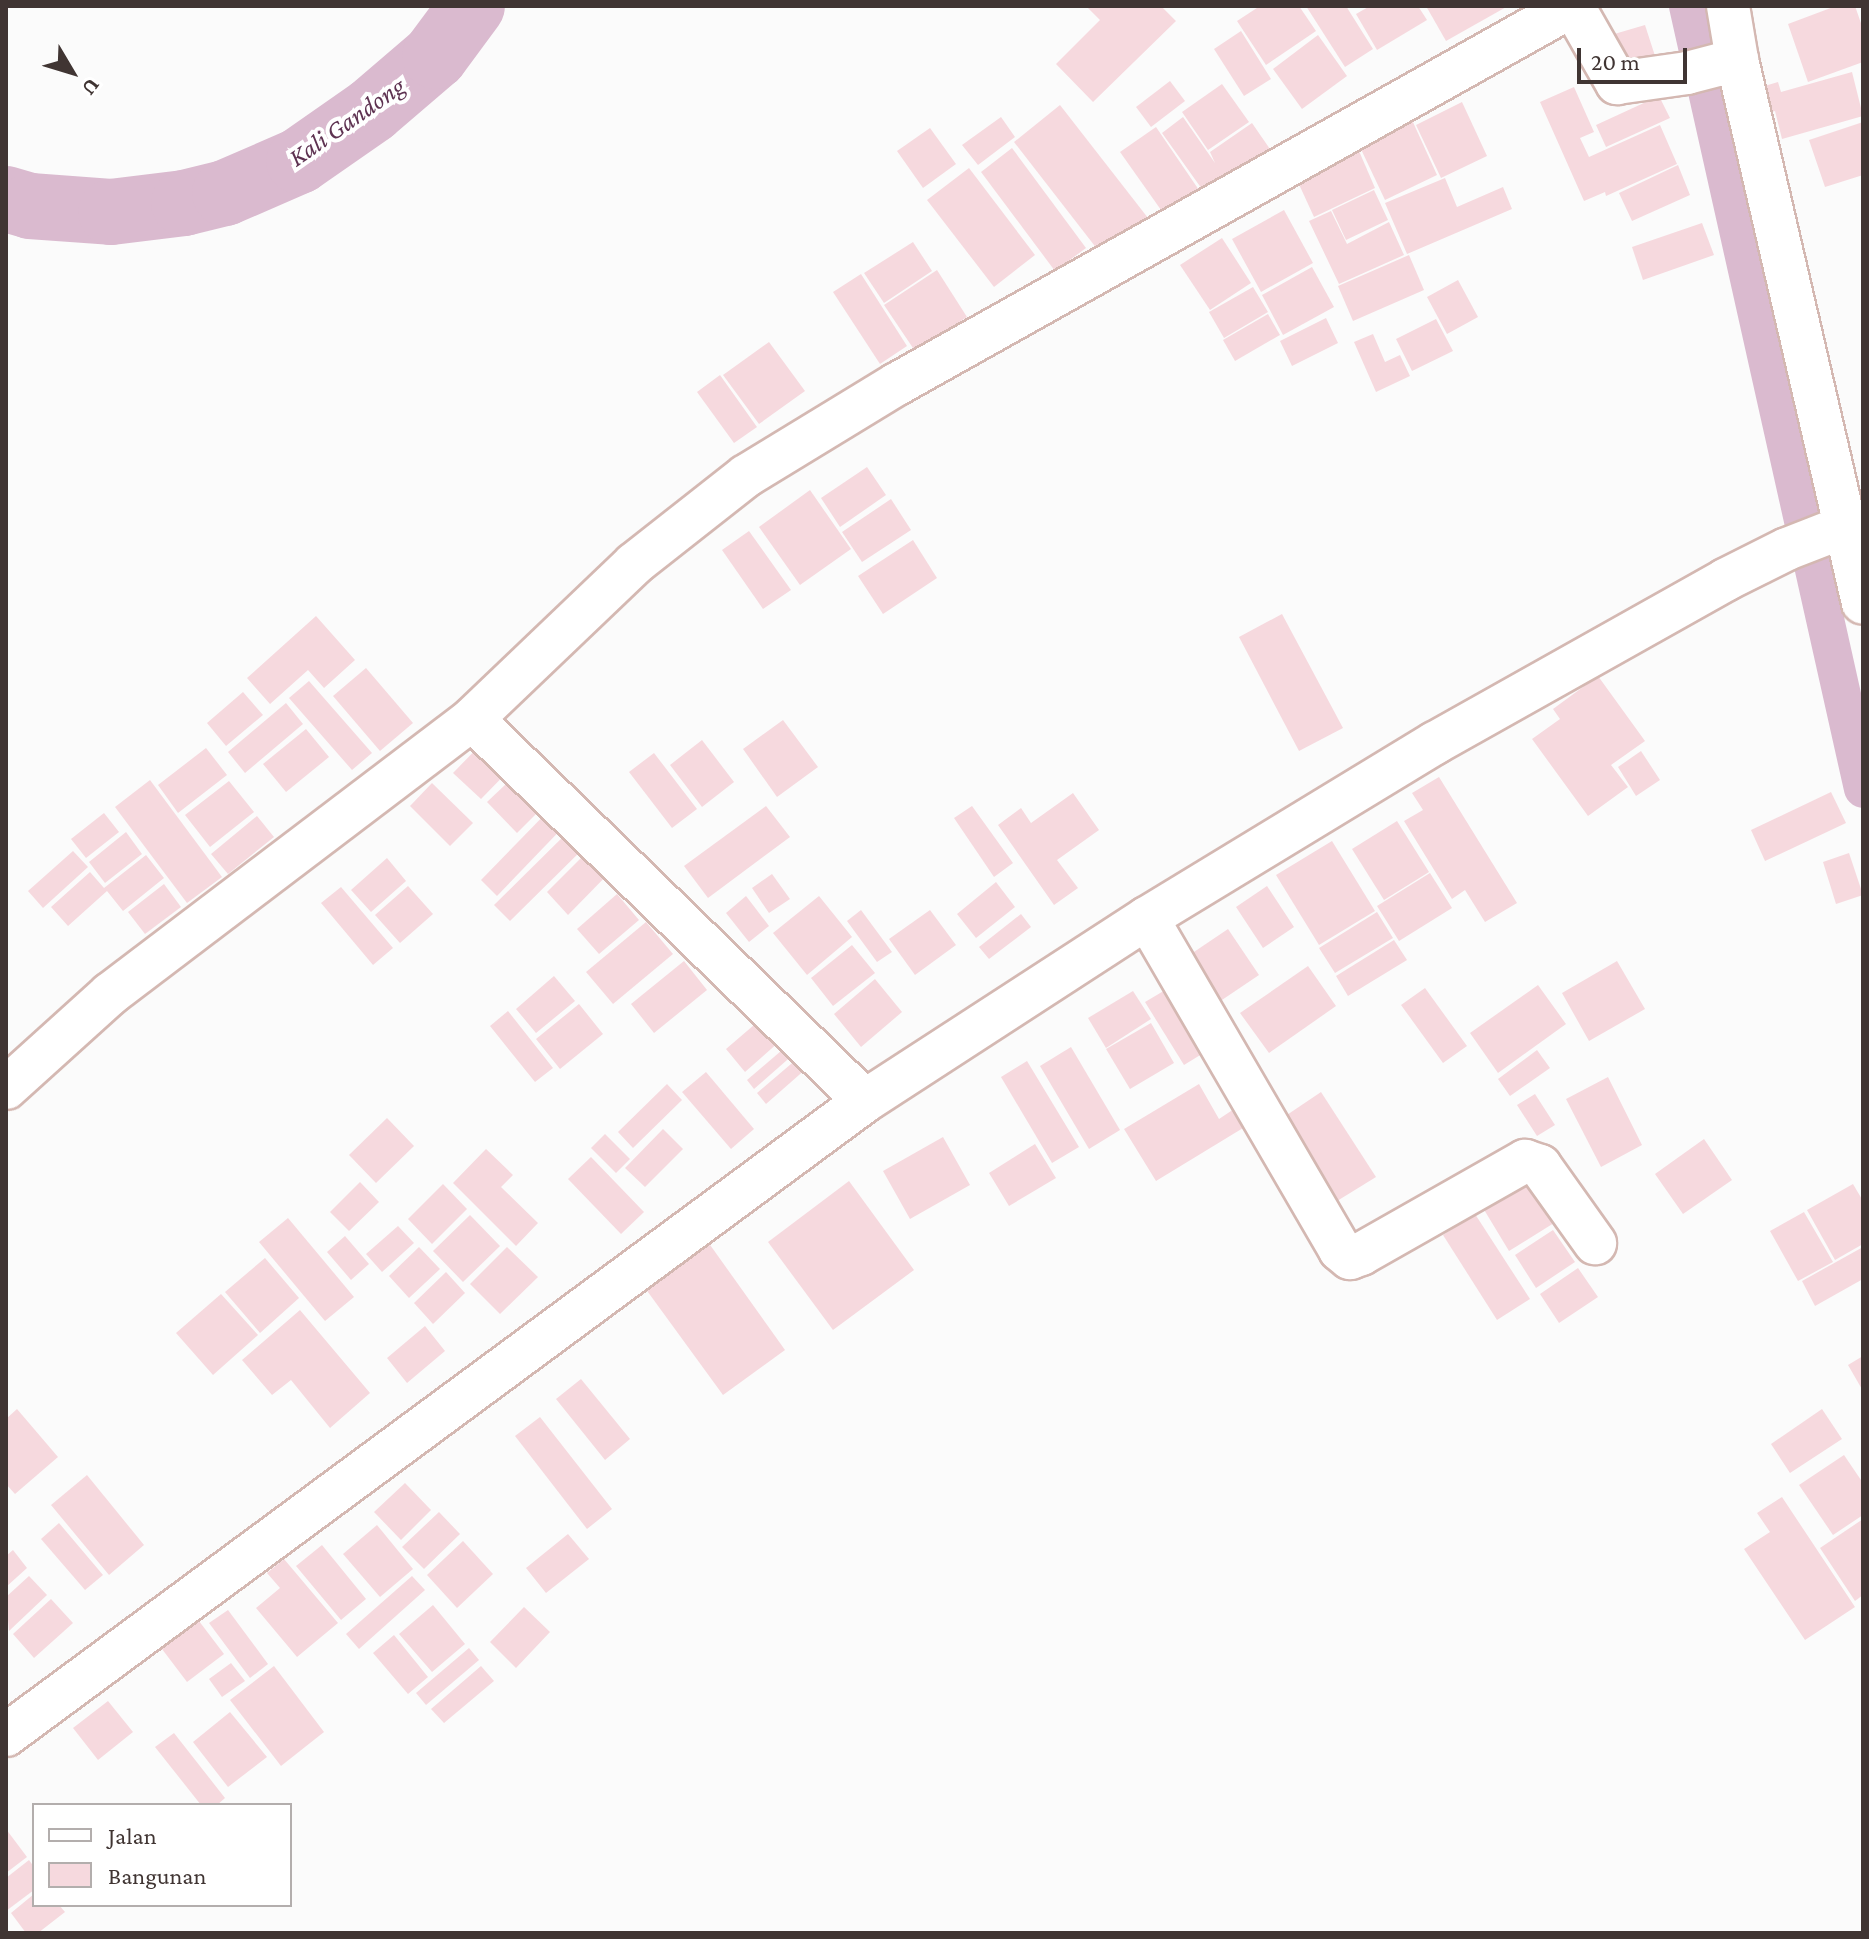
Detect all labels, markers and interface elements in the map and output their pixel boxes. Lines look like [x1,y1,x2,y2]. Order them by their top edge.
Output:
north arrow [32,32,112,112]
scale bar [1581,32,1691,82]
text: 20 m [1591,48,1640,75]
water label: Kali Gandong [283,70,411,174]
text: U [77,73,106,101]
legend [32,1803,292,1907]
text: Jalan [108,1822,157,1849]
text: Bangunan [108,1862,206,1889]

